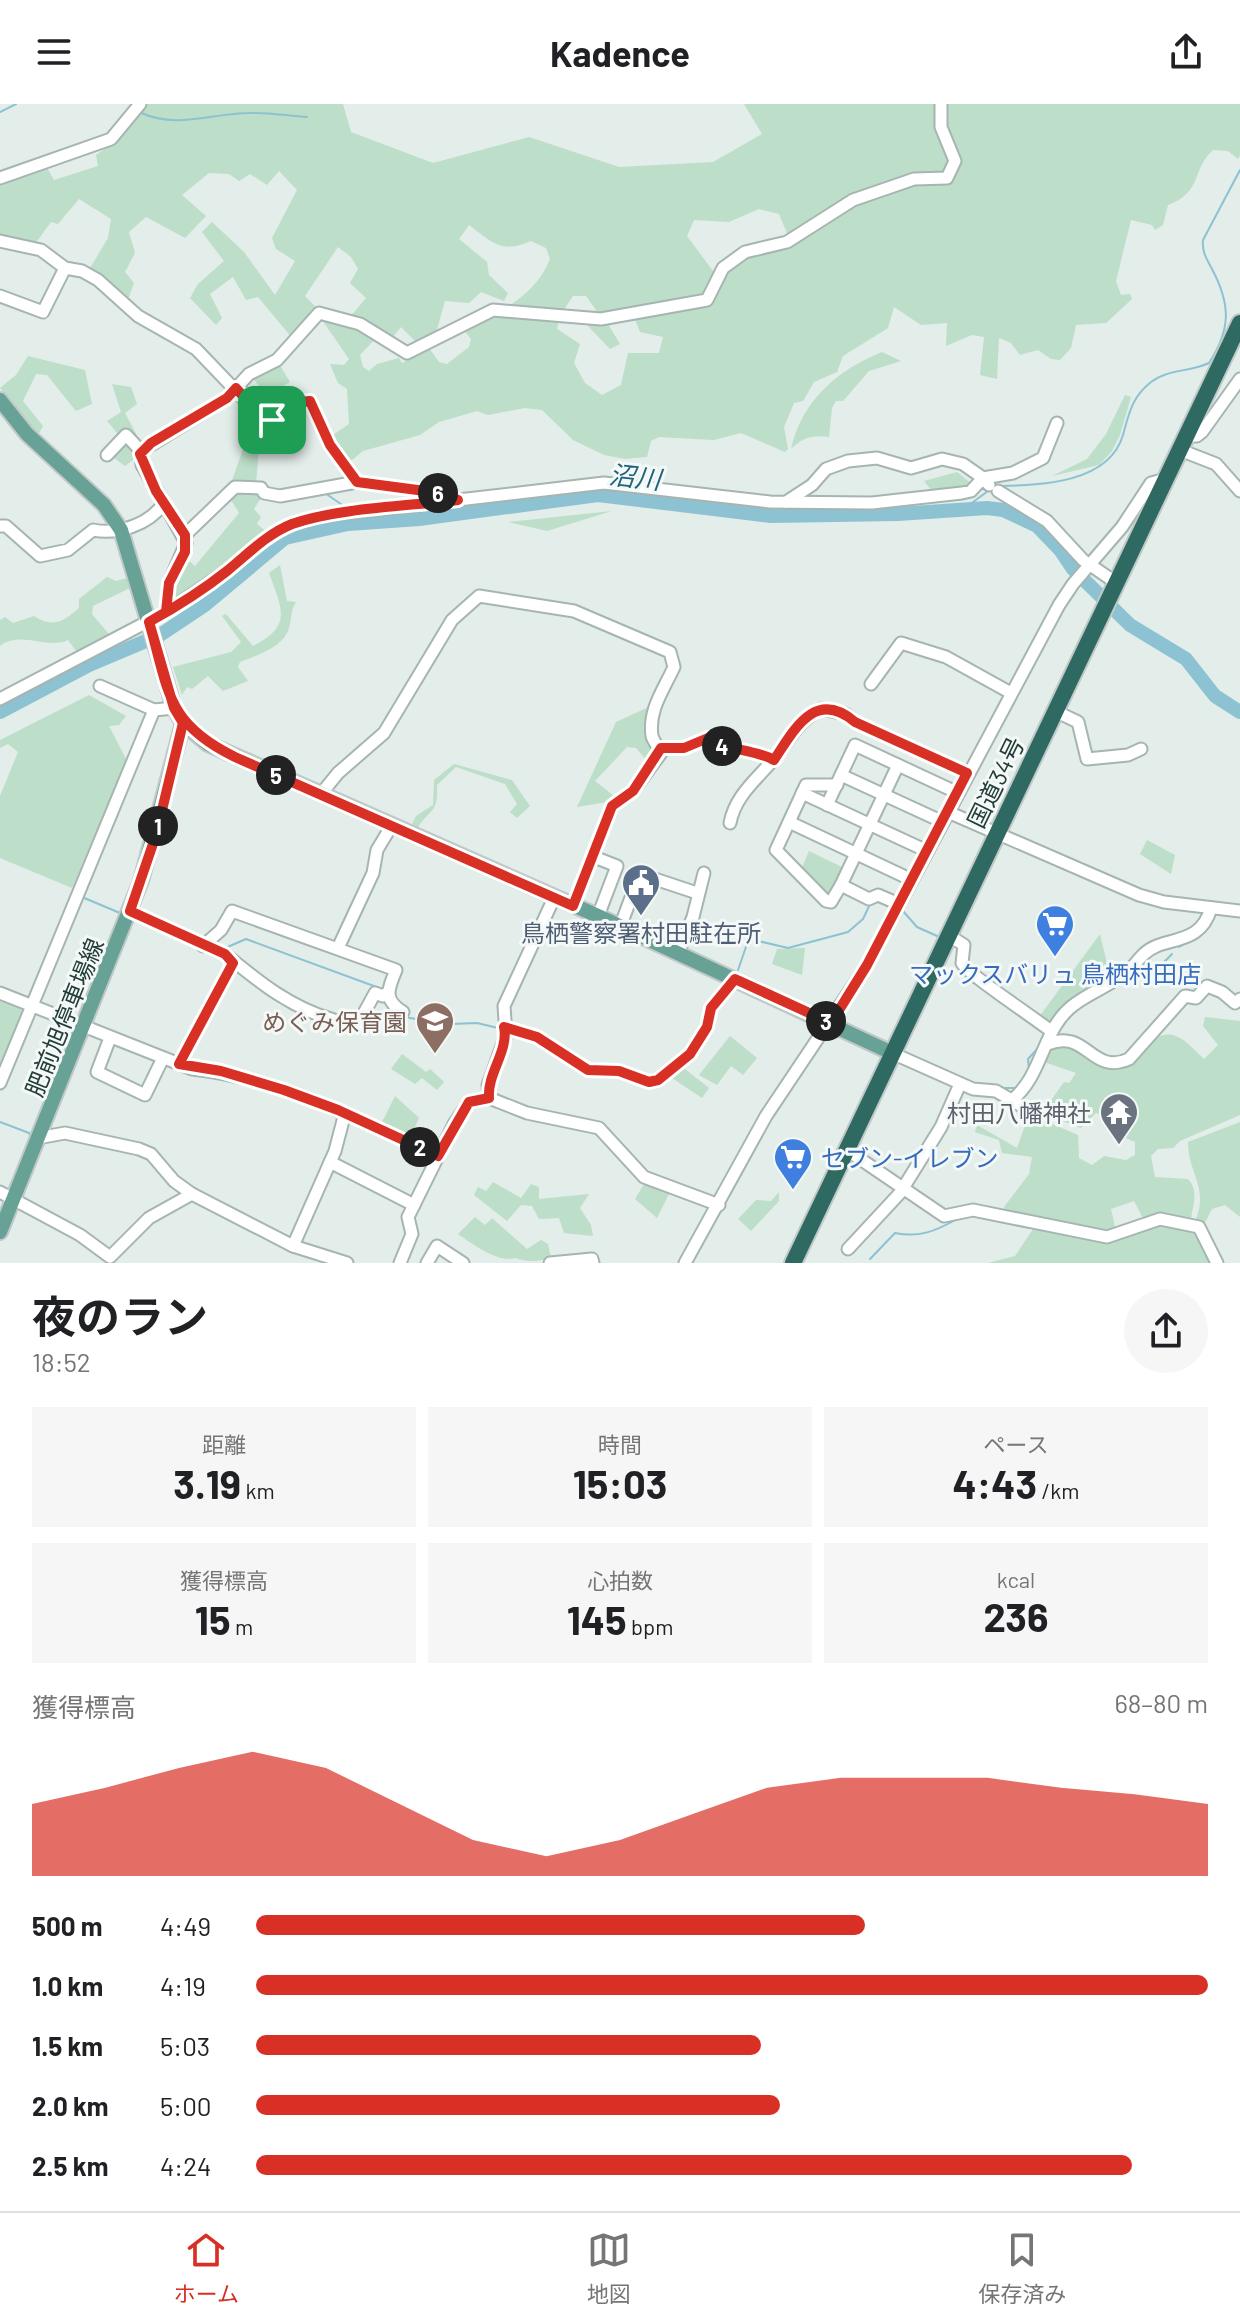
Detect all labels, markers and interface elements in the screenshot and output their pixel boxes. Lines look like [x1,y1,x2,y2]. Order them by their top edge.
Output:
icon: menu [32,30,76,74]
icon: share [1164,30,1208,74]
text: Kadence [550,31,690,74]
pin [238,386,306,454]
icon: arrive [250,398,294,442]
water label: 沼川 [608,458,665,494]
pin: 6 [418,473,458,513]
text: 6 [432,480,444,506]
pin: 4 [702,726,742,766]
street label: 国道34号 [961,732,1029,832]
text: 4 [715,733,729,759]
pin: 5 [256,755,296,795]
text: 5 [270,762,282,788]
pin: 1 [138,806,178,846]
text: 1 [154,813,162,839]
public building icon: 鳥栖警察署村田駐在所 [620,862,662,917]
supermarket icon: マックスバリュ 鳥栖村田店 [1034,903,1076,958]
place label: 鳥栖警察署村田駐在所 [521,918,761,947]
street label: 肥前旭停車場線 [19,934,109,1100]
place label: マックスバリュ 鳥栖村田店 [909,959,1201,988]
school or university icon: めぐみ保育園 [414,1000,456,1055]
pin: 3 [806,1001,846,1041]
place label: めぐみ保育園 [262,1007,407,1036]
text: 3 [820,1008,832,1034]
temple icon: 村田八幡神社 [1098,1091,1140,1146]
place label: 村田八幡神社 [947,1098,1091,1127]
pin: 2 [400,1127,440,1167]
text: 2 [414,1134,426,1160]
supermarket icon: セブン-イレブン [772,1136,814,1191]
place label: セブン-イレブン [821,1143,998,1172]
text: 夜のラン [32,1289,208,1342]
button: share [1124,1289,1208,1373]
text: 18:52 [32,1346,91,1377]
text: 距離 [202,1431,246,1457]
text: 時間 [598,1431,642,1457]
text: ペース [984,1431,1048,1457]
text: 3.19 [173,1459,241,1507]
text: 15:03 [573,1459,667,1507]
text: 4:43 [953,1459,1037,1507]
text: km [241,1477,275,1503]
text: /km [1037,1477,1079,1503]
text: kcal [997,1566,1035,1592]
text: 獲得標高 [180,1567,268,1593]
text: 心拍数 [587,1567,653,1593]
text: 236 [984,1592,1048,1640]
text: 15 [195,1595,231,1643]
text: 145 [567,1595,627,1643]
text: m [231,1613,253,1639]
text: bpm [627,1613,673,1639]
text: 68–80 m [1114,1687,1208,1718]
text: 獲得標高 [32,1691,136,1722]
text: 500 m [32,1910,103,1941]
text: 4:49 [160,1910,211,1941]
text: 1.0 km [32,1970,103,2001]
text: 4:19 [160,1970,206,2001]
text: 1.5 km [32,2030,103,2061]
text: 5:03 [160,2030,210,2061]
text: 2.0 km [32,2090,109,2121]
text: 5:00 [160,2090,212,2121]
text: 2.5 km [32,2150,108,2181]
text: 4:24 [160,2150,211,2181]
tab: ホーム [174,2228,239,2308]
tab: 地図 [587,2228,631,2308]
tab: 保存済み [978,2228,1066,2308]

